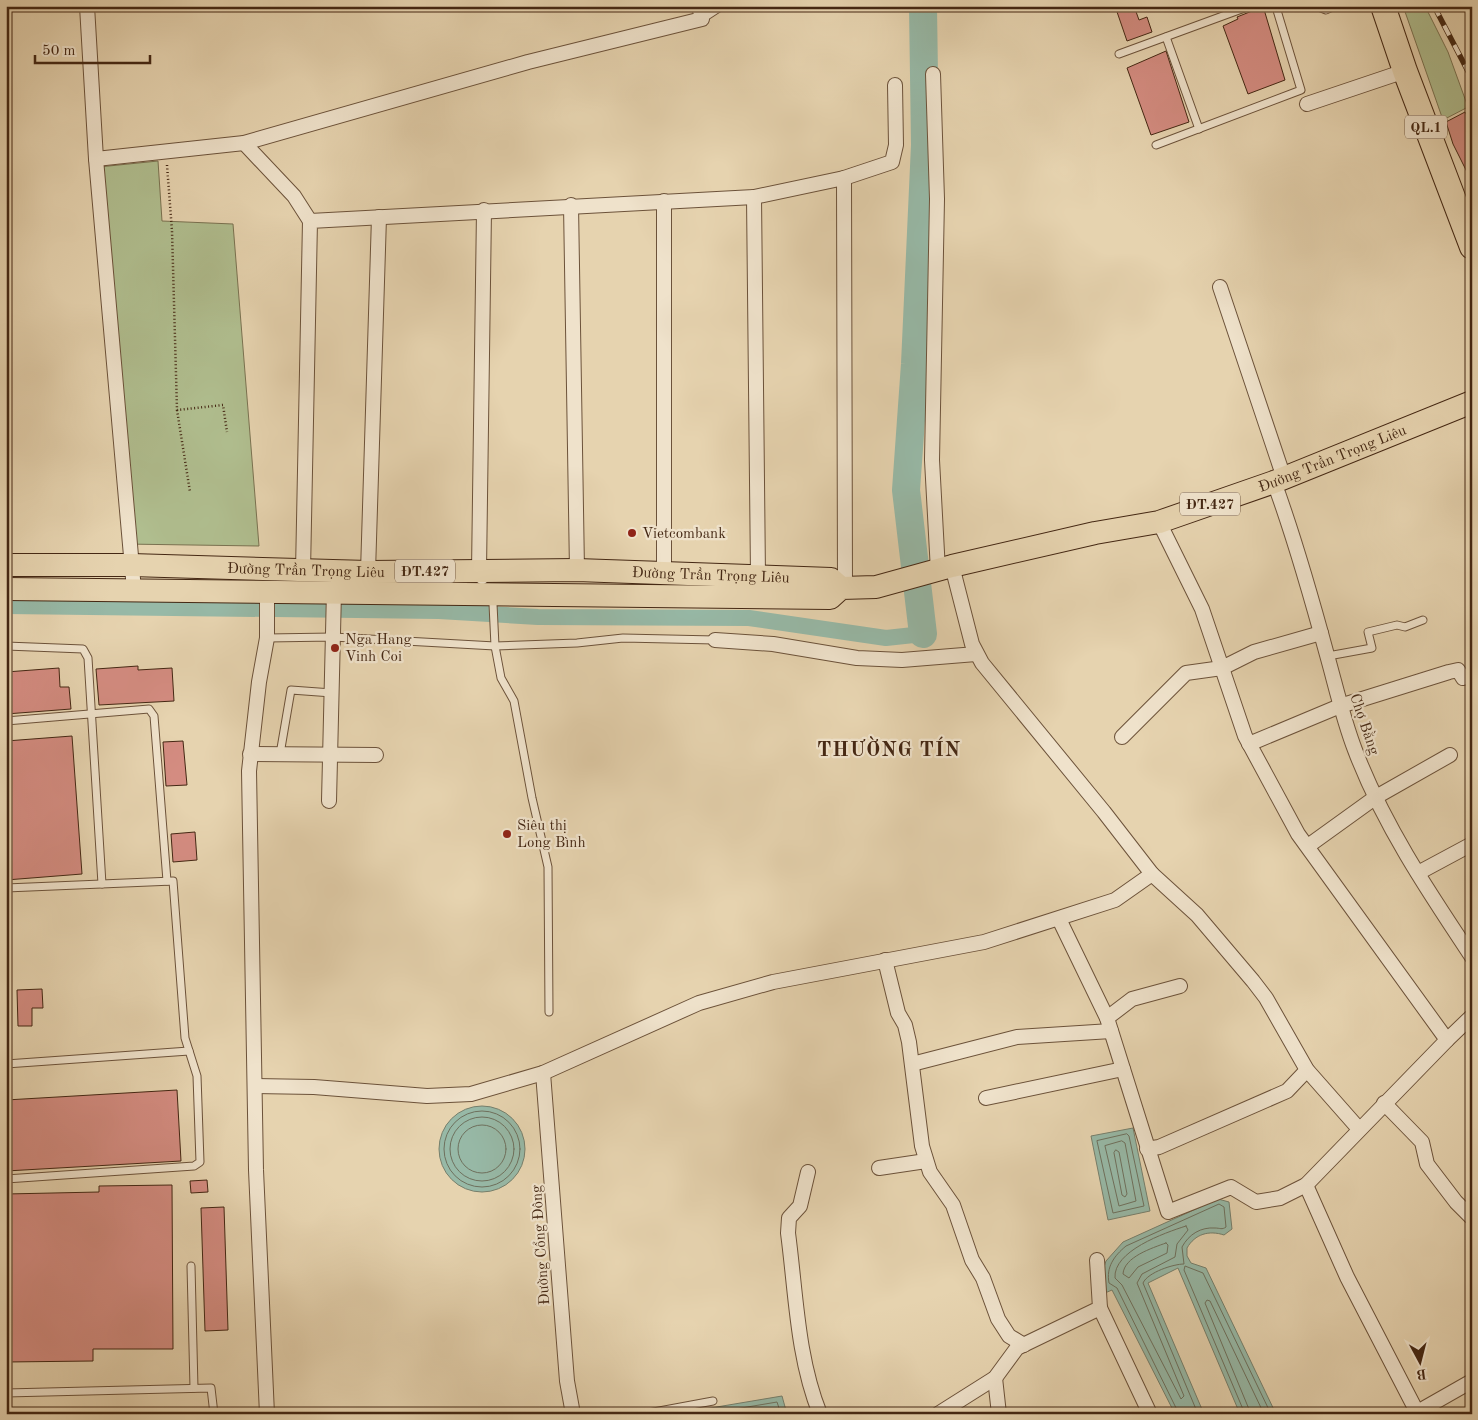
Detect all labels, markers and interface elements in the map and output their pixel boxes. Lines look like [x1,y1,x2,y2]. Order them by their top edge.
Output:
scale bar [35,32,150,64]
text: 50 m [42,44,76,59]
road number: QL.1 [1405,115,1447,138]
street label: Đường Trần Trọng Liêu [1257,423,1409,496]
road number: ĐT.427 [1180,492,1240,516]
marker: Vietcombank [626,527,638,539]
place label: Vietcombank [642,527,726,542]
road number: ĐT.427 [395,560,455,582]
street label: Đường Trần Trọng Liêu [227,562,385,581]
street label: Đường Trần Trọng Liêu [632,566,790,587]
place label: Nga Hang Vinh Coi [345,633,412,665]
marker: Nga Hang Vinh Coi [329,642,341,654]
street label: Chợ Bằng [1346,691,1383,757]
district label: THƯỜNG TÍN [817,736,961,761]
place label: Siêu thị Long Bình [517,819,586,851]
marker: Siêu thị Long Bình [501,828,513,840]
street label: Đường Cổng Đông [528,1184,553,1306]
north arrow [1396,1338,1446,1388]
text: B [1416,1366,1427,1381]

